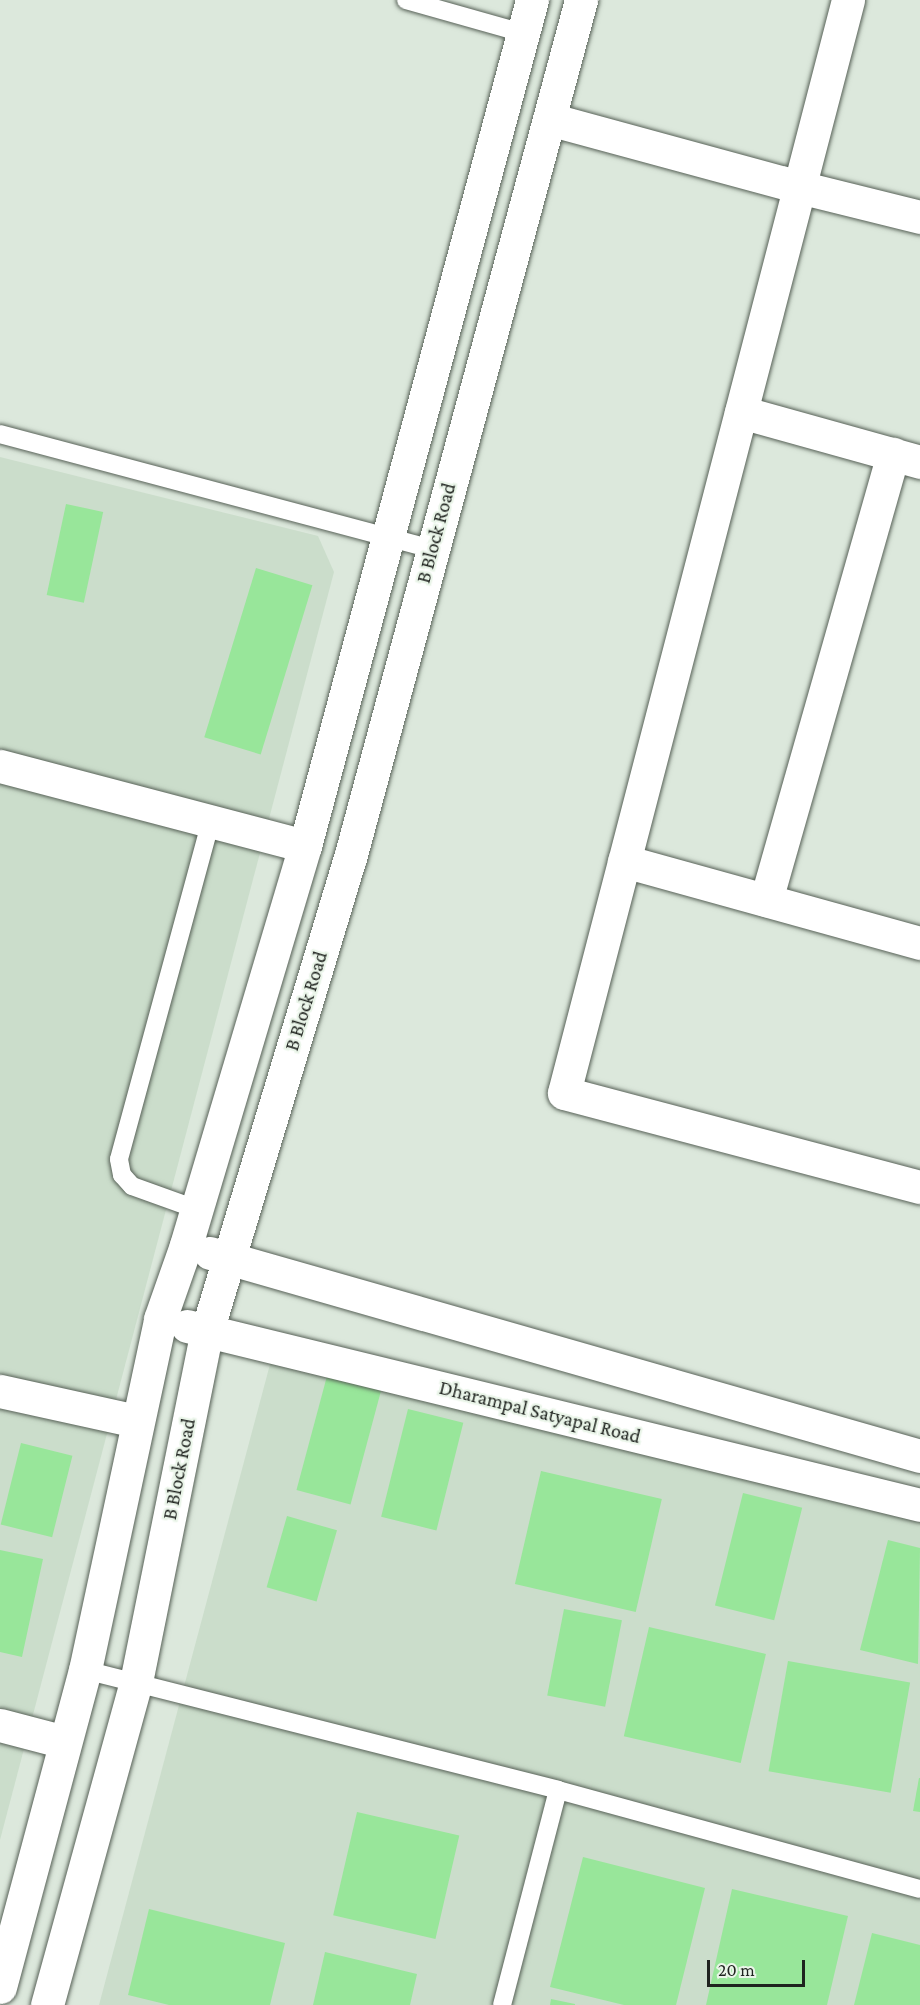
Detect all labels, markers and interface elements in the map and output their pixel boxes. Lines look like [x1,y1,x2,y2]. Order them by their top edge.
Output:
street label: B Block Road [411,480,461,586]
street label: B Block Road [279,948,333,1054]
street label: Dharampal Satyapal Road [437,1375,643,1449]
street label: B Block Road [157,1416,201,1522]
scale bar [710,1948,808,1986]
text: 20 m [718,1960,755,1980]

